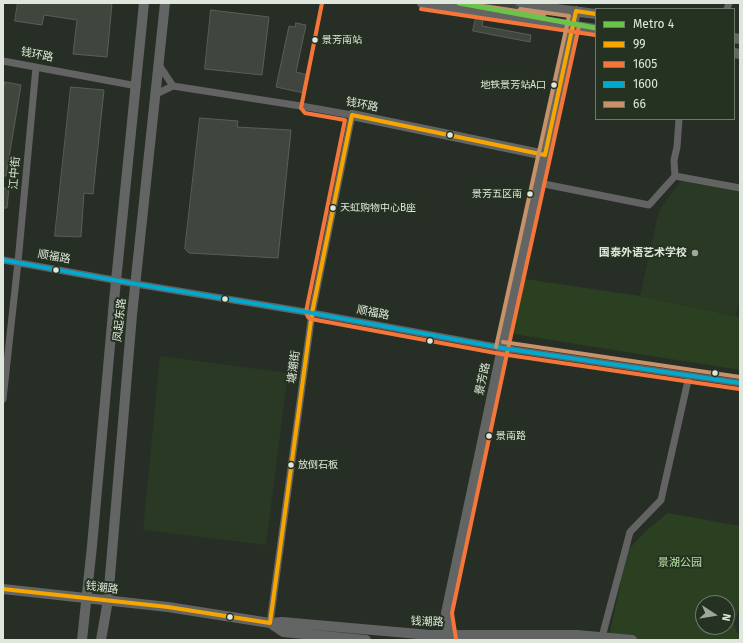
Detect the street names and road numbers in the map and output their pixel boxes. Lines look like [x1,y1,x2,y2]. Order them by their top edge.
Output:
street label: 钱环路 [20,45,54,65]
street label: 钱环路 [345,95,379,115]
street label: 江中街 [7,156,23,190]
street label: 顺福路 [37,248,71,266]
street label: 凤起东路 [111,297,129,343]
street label: 顺福路 [356,303,390,323]
street label: 塘潮街 [285,350,303,384]
street label: 景芳路 [473,361,493,397]
street label: 钱潮路 [85,579,119,597]
street label: 钱潮路 [410,615,444,629]

